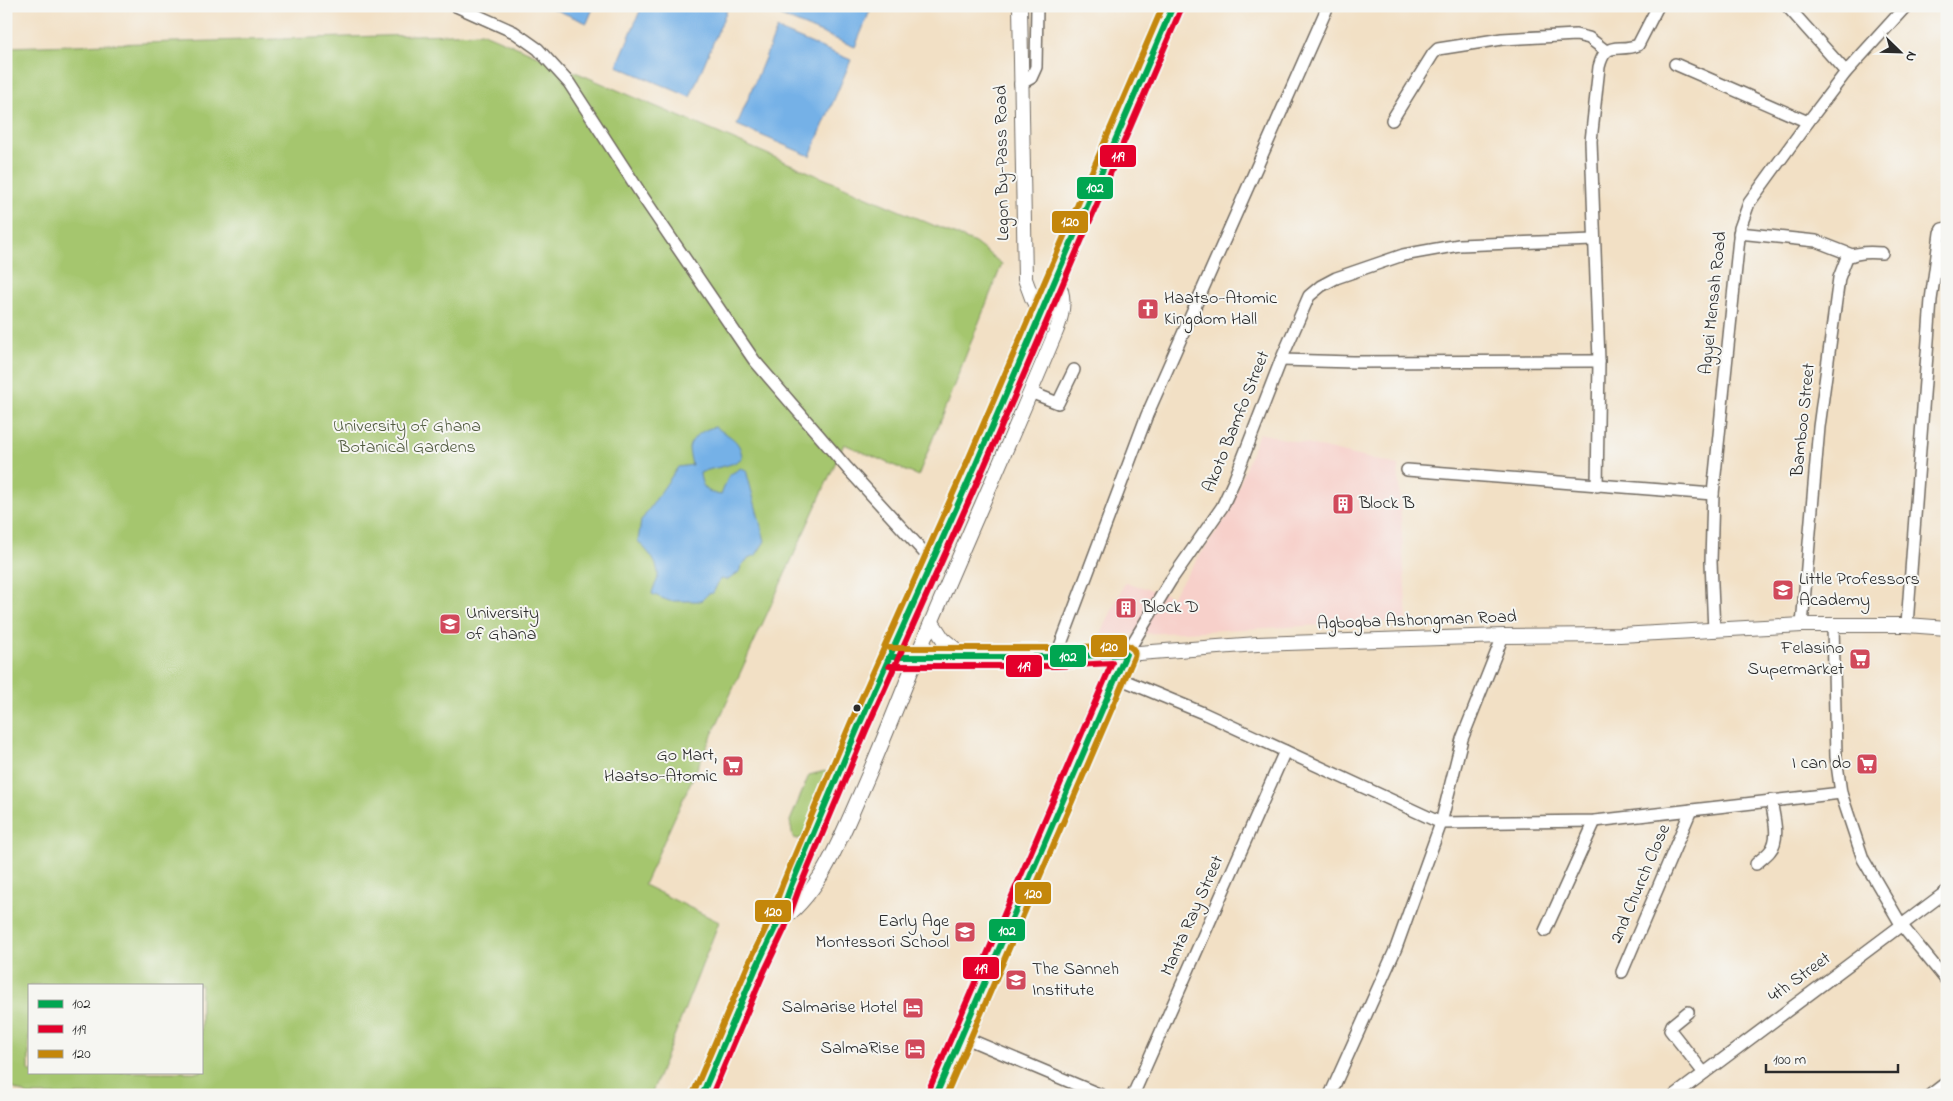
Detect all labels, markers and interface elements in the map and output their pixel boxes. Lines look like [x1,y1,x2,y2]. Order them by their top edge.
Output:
north arrow [1876,28,1926,78]
text: N [1899,48,1922,65]
street label: Legon By-Pass Road [989,85,1018,241]
line badge: 119 [1099,144,1137,168]
text: 119 [1111,147,1125,168]
line badge: 102 [1076,176,1114,200]
text: 102 [1086,178,1104,199]
line badge: 120 [1051,210,1089,234]
text: 120 [1061,212,1079,233]
street label: Agyei Mensah Road [1694,230,1735,376]
place label: Haatso-Atomic Kingdom Hall [1164,286,1277,334]
church icon: Haatso-Atomic Kingdom Hall [1136,297,1160,321]
street label: Akoto Bamfo Street [1197,347,1277,497]
street label: Bamboo Street [1785,362,1823,479]
park label: University of Ghana Botanical Gardens [333,414,481,461]
place label: Block B [1358,491,1415,517]
building icon: Block B [1331,492,1355,516]
place label: Little Professors Academy [1799,567,1920,614]
school or university icon: Little Professors Academy [1771,578,1795,602]
place label: Block D [1141,595,1199,621]
building icon: Block D [1114,596,1138,620]
place label: University of Ghana [466,601,539,648]
street label: Agbogba Ashongman Road [1317,605,1517,638]
school or university icon: University of Ghana [438,612,462,636]
line badge: 120 [1090,634,1128,658]
place label: Felasino Supermarket [1748,636,1844,683]
text: 120 [1100,637,1118,658]
line badge: 102 [1049,644,1087,668]
text: 102 [1059,647,1077,668]
supermarket icon: Felasino Supermarket [1848,647,1872,671]
line badge: 119 [1005,654,1043,678]
text: 119 [1017,657,1031,678]
unlabelled marker [852,703,862,713]
place label: Go Mart, Haatso-Atomic [604,743,717,790]
place label: I can do [1792,751,1851,777]
supermarket icon: I can do [1855,752,1879,776]
supermarket icon: Go Mart, Haatso-Atomic [721,754,745,778]
street label: 2nd Church Close [1604,820,1678,948]
street label: Manta Ray Street [1155,852,1231,980]
line badge: 120 [1014,881,1052,905]
text: 120 [1024,884,1042,905]
line badge: 120 [754,899,792,923]
text: 120 [764,902,782,923]
place label: Early Age Montessori School [815,909,950,956]
line badge: 102 [988,918,1026,942]
school or university icon: Early Age Montessori School [953,920,977,944]
text: 102 [998,921,1016,942]
street label: 4th Street [1763,946,1837,1010]
line badge: 119 [962,956,1000,980]
place label: The Sanneh Institute [1032,957,1119,1004]
text: 119 [974,959,988,980]
school or university icon: The Sanneh Institute [1004,968,1028,992]
legend [28,984,202,1074]
text: 102 [72,993,91,1015]
place label: Salmarise Hotel [782,995,897,1021]
hotel icon: Salmarise Hotel [901,996,925,1020]
text: 119 [72,1019,87,1041]
place label: SalmaRise [821,1036,900,1062]
hotel icon: SalmaRise [903,1037,927,1061]
scale bar [1766,1041,1898,1073]
text: 120 [72,1043,91,1065]
text: 100 m [1773,1049,1806,1071]

